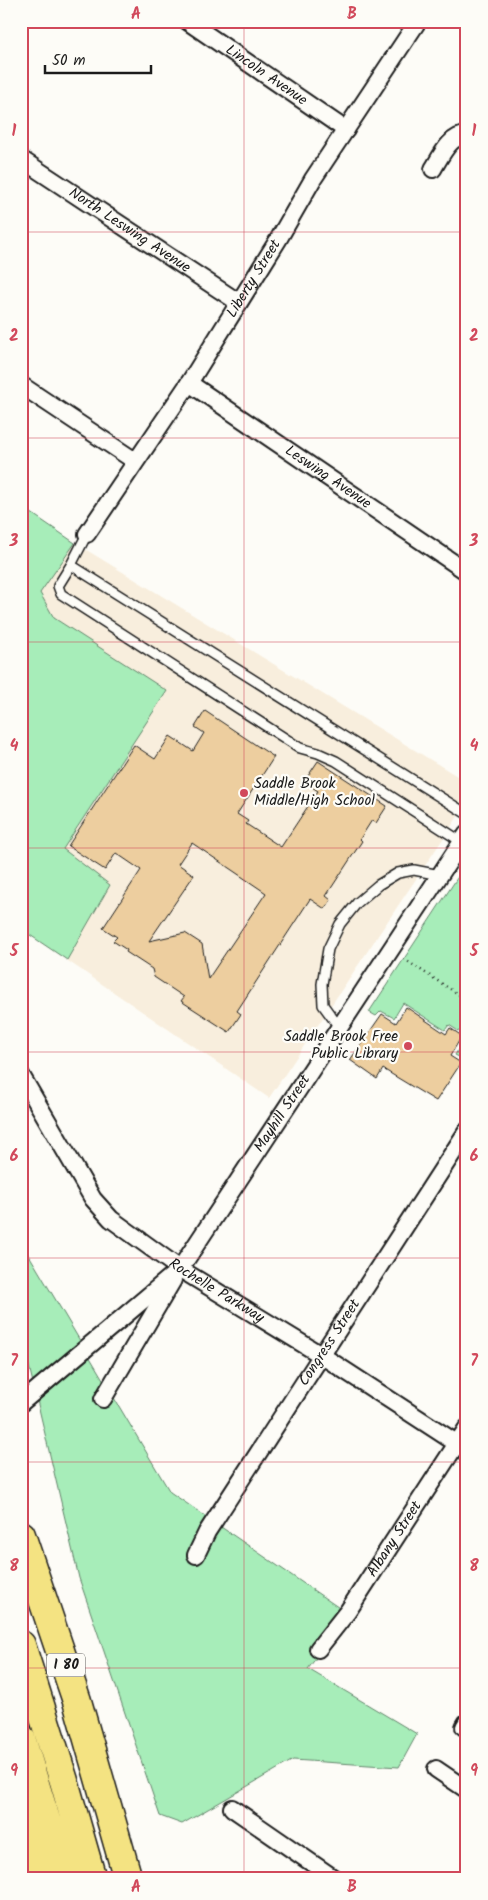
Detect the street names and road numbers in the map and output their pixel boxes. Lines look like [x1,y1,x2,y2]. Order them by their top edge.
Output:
street label: Lincoln Avenue [220,38,312,112]
street label: North Leswing Avenue [64,181,196,280]
street label: Liberty Street [220,235,288,323]
street label: Leswing Avenue [280,439,376,516]
street label: Mayhill Street [248,1070,317,1157]
street label: Rochelle Parkway [163,1252,270,1330]
street label: Congress Street [293,1294,367,1391]
street label: Albany Street [361,1496,429,1582]
road number: I 80 [47,1654,85,1676]

